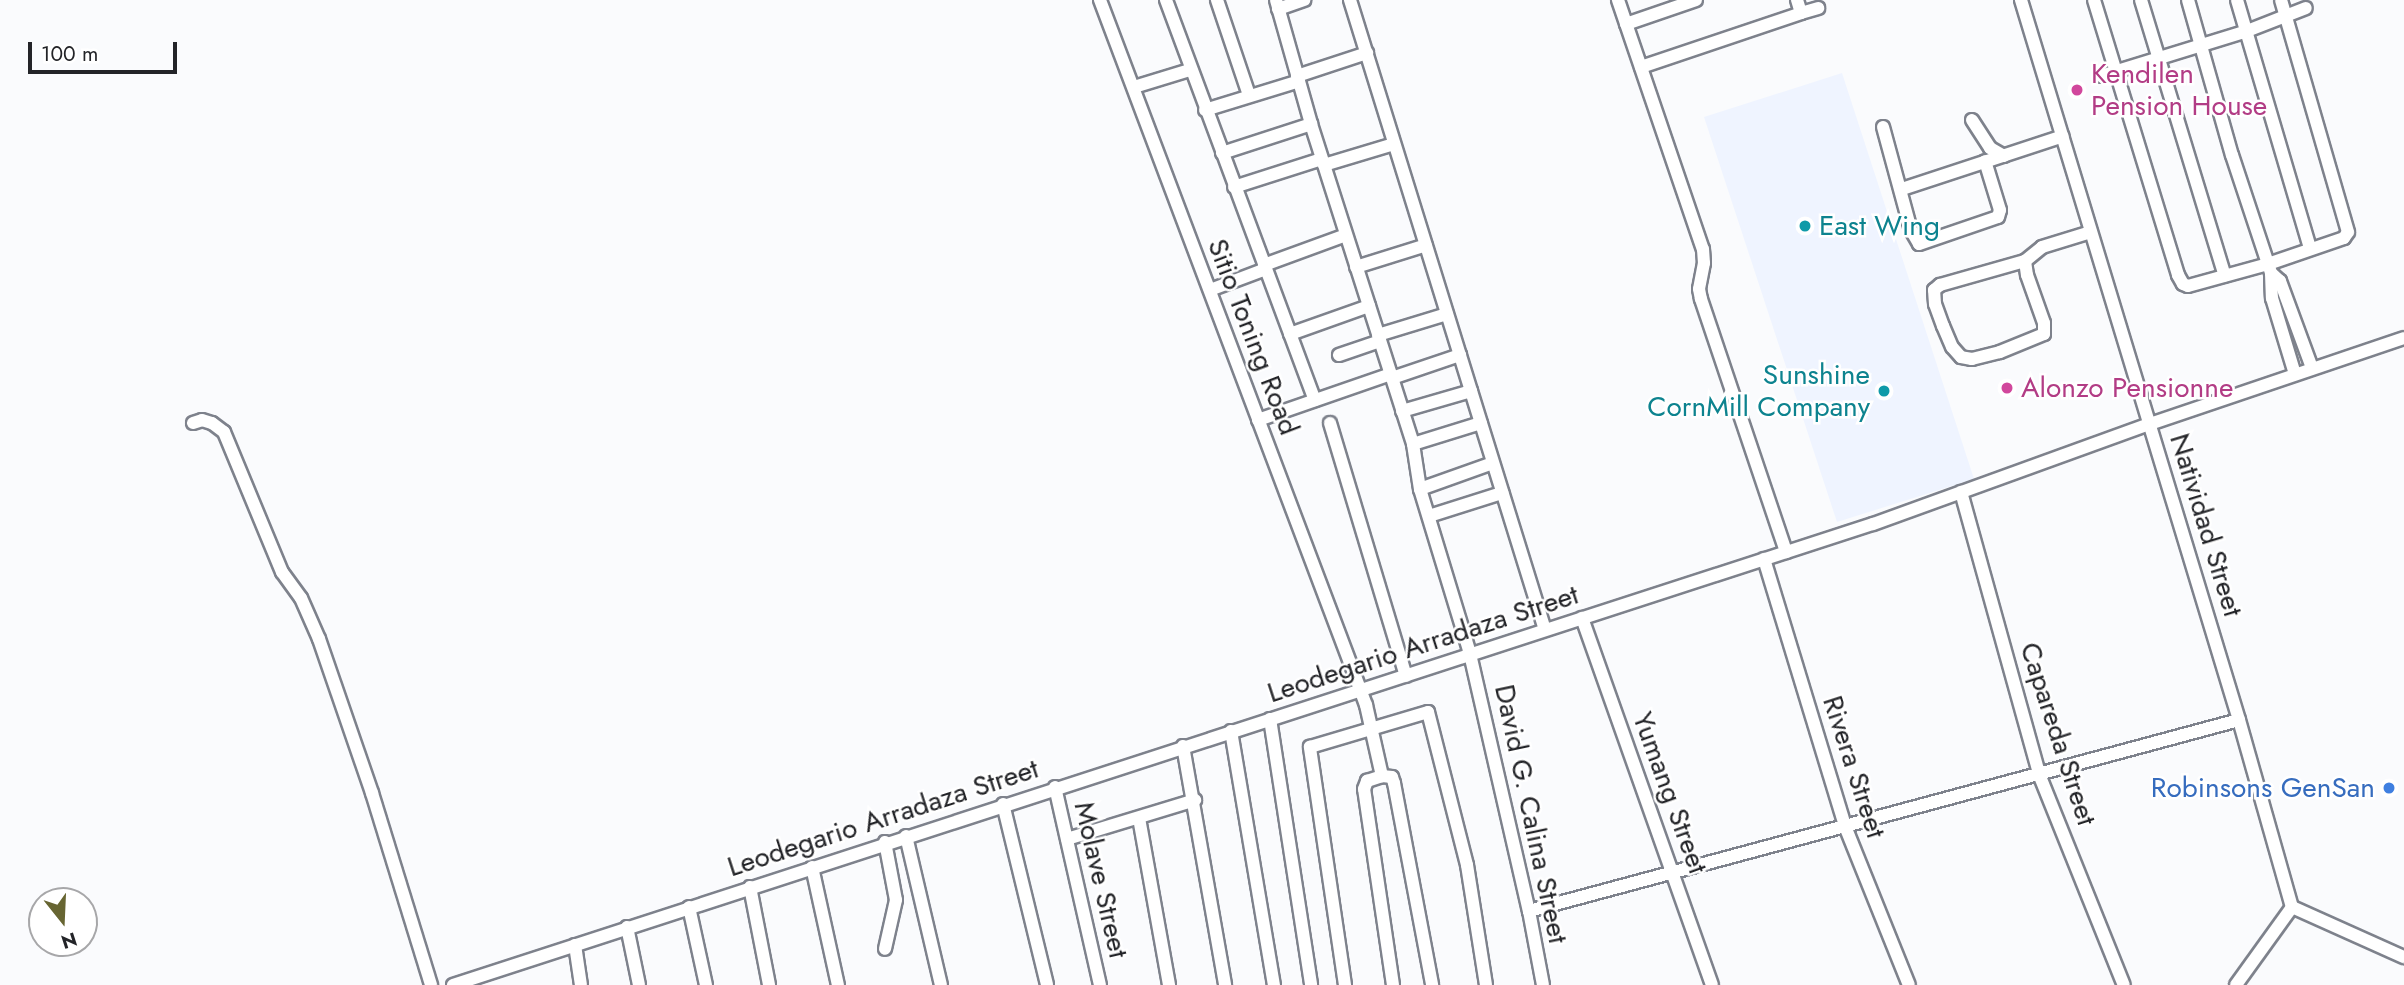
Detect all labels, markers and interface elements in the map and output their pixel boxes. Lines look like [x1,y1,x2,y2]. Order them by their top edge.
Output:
scale bar [32,28,180,72]
text: 100 m [41,39,98,69]
place label: Kendilen Pension House [2091,57,2267,123]
marker: Kendilen Pension House [2069,82,2085,98]
place label: East Wing [1819,209,1940,243]
marker: East Wing [1797,218,1813,234]
street label: Sitio Toning Road [1200,234,1306,440]
place label: Sunshine CornMill Company [1647,358,1870,424]
place label: Alonzo Pensionne [2021,371,2233,405]
marker: Alonzo Pensionne [1999,380,2015,396]
marker: Sunshine CornMill Company [1876,383,1892,399]
street label: Natividad Street [2162,430,2250,620]
street label: Leodegario Arradaza Street [1263,578,1583,710]
street label: Capareda Street [2013,638,2103,830]
street label: David G. Calina Street [1487,682,1575,946]
street label: Rivera Street [1815,692,1893,842]
street label: Yumang Street [1625,708,1715,878]
street label: Leodegario Arradaza Street [723,752,1043,884]
place label: Robinsons GenSan [2151,771,2375,805]
marker: Robinsons GenSan [2381,780,2397,796]
street label: Molave Street [1067,799,1135,961]
north arrow [28,887,98,957]
text: N [58,925,80,956]

